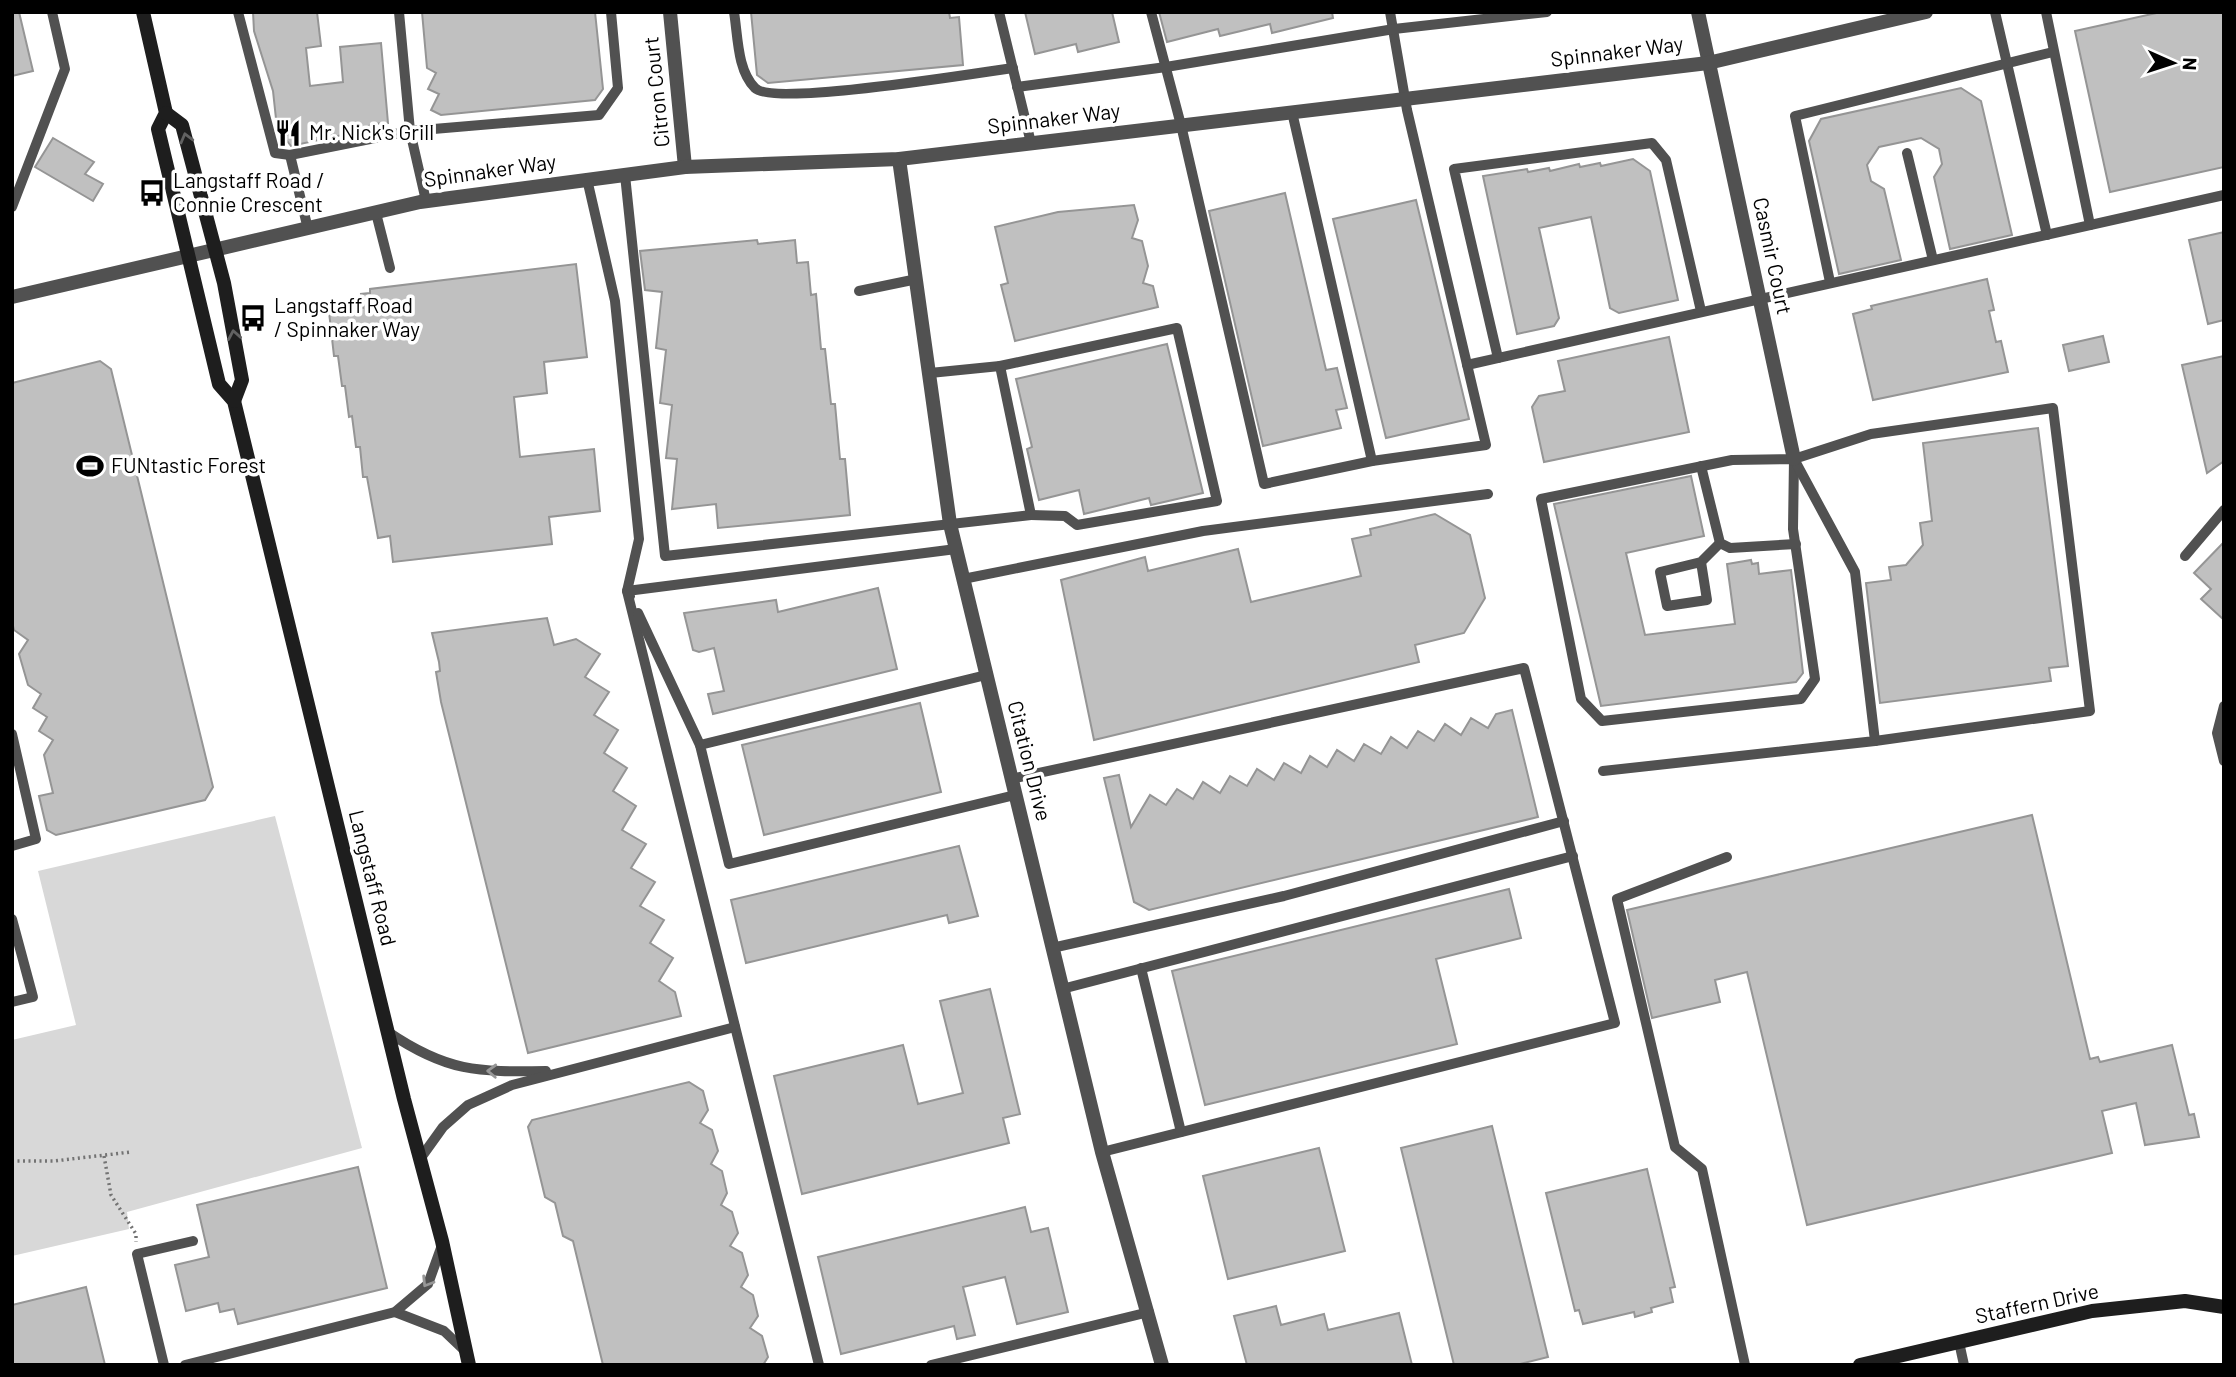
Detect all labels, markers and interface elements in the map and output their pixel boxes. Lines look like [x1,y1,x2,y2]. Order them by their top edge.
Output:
north arrow [2138,28,2208,98]
street label: Spinnaker Way [1549,30,1685,71]
street label: Citron Court [637,36,674,149]
text: N [2179,57,2202,71]
street label: Spinnaker Way [986,97,1122,138]
restaurant icon: Mr. Nick's Grill [273,118,303,148]
place label: Mr. Nick's Grill [309,119,434,144]
one-way arrow [180,132,194,144]
street label: Spinnaker Way [422,148,558,191]
place label: Langstaff Road / Connie Crescent [173,167,325,216]
bus stop icon: Langstaff Road / Connie Crescent [137,178,167,208]
street label: Casmir Court [1749,195,1798,316]
place label: Langstaff Road / Spinnaker Way [274,292,420,341]
bus stop icon: Langstaff Road / Spinnaker Way [238,303,268,333]
one-way arrow [227,329,242,341]
sports icon: FUNtastic Forest [75,451,105,481]
place label: FUNtastic Forest [111,452,266,477]
street label: Citation Drive [1003,698,1057,823]
street label: Langstaff Road [345,807,402,948]
one-way arrow [487,1064,498,1079]
one-way arrow [423,1275,436,1288]
street label: Staffern Drive [1973,1277,2101,1328]

